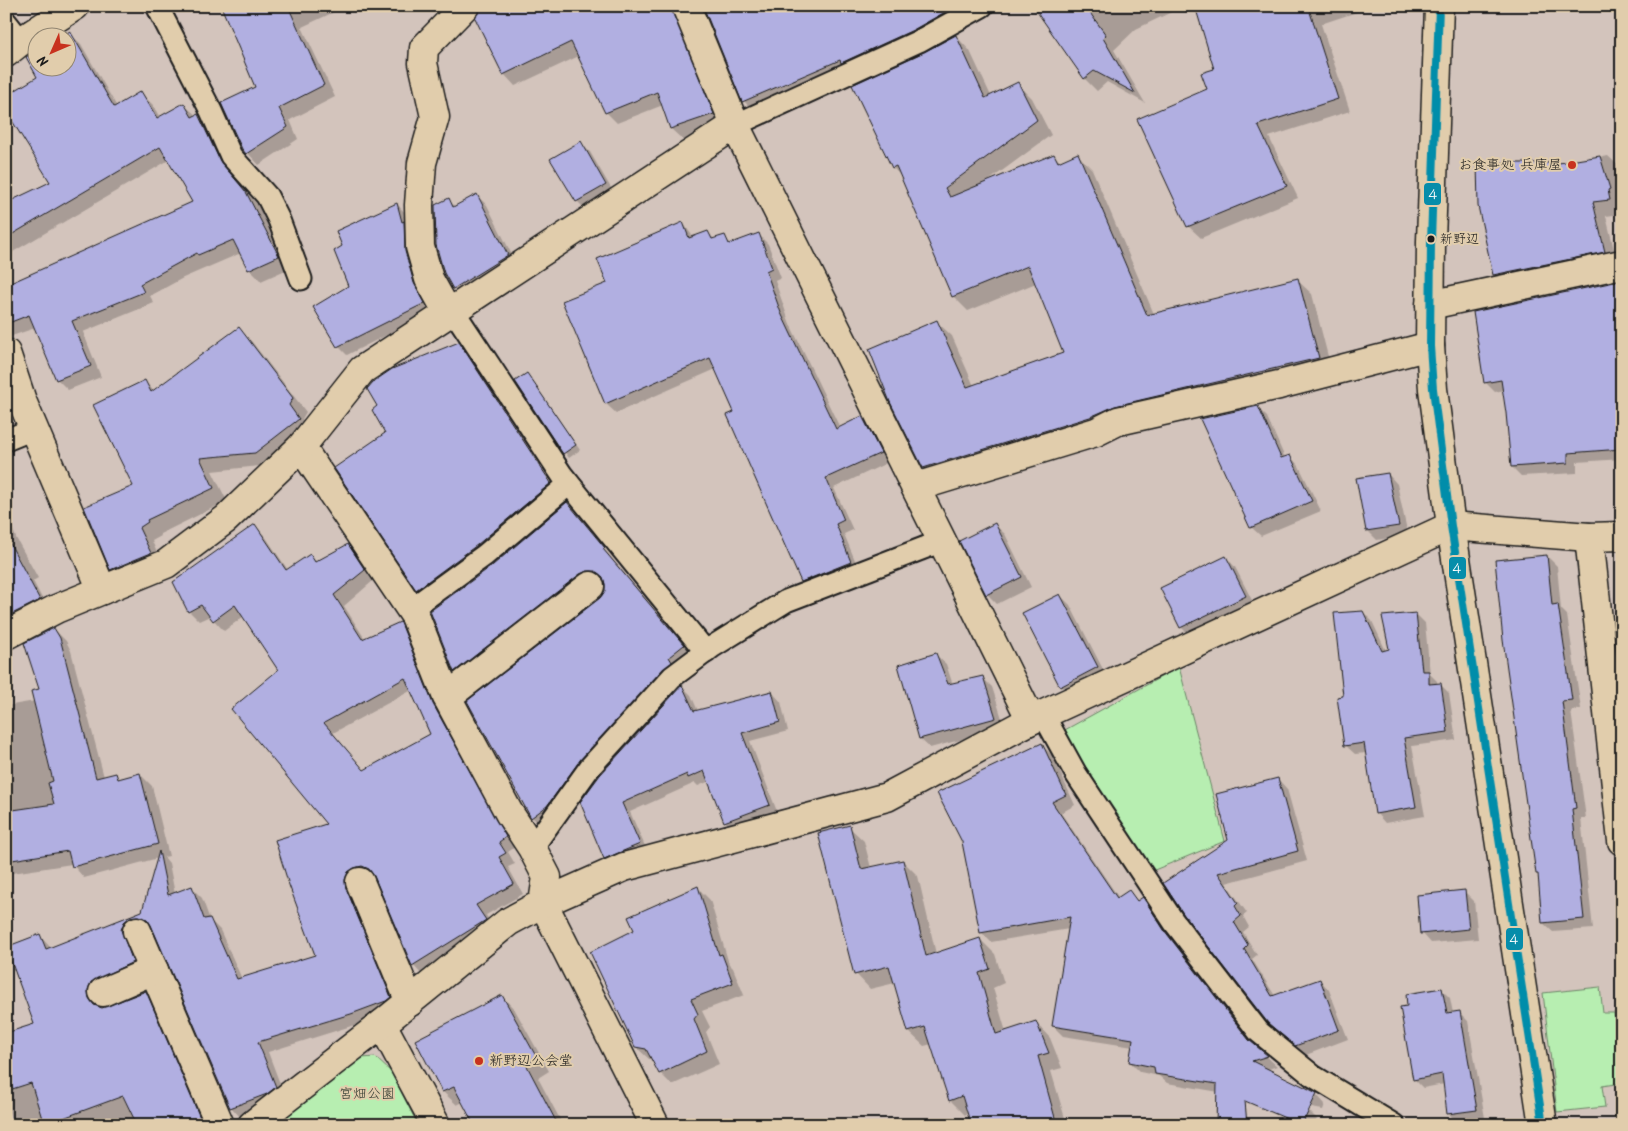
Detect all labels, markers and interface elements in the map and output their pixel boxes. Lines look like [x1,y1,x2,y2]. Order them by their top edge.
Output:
north arrow [28,28,78,78]
text: N [32,49,54,71]
place label: お食事処 兵庫屋 [1458,154,1562,176]
marker: お食事処 兵庫屋 [1566,159,1578,171]
line badge: ４ [1423,182,1442,206]
text: ４ [1426,184,1440,206]
place label: 新野辺 [1440,229,1479,250]
marker: 新野辺 [1426,234,1436,244]
line badge: ４ [1448,556,1467,580]
text: ４ [1450,558,1464,580]
line badge: ４ [1505,927,1524,951]
text: ４ [1507,929,1521,951]
place label: 新野辺公会堂 [489,1050,573,1072]
marker: 新野辺公会堂 [473,1055,485,1067]
park label: 宮畑公園 [339,1083,395,1105]

